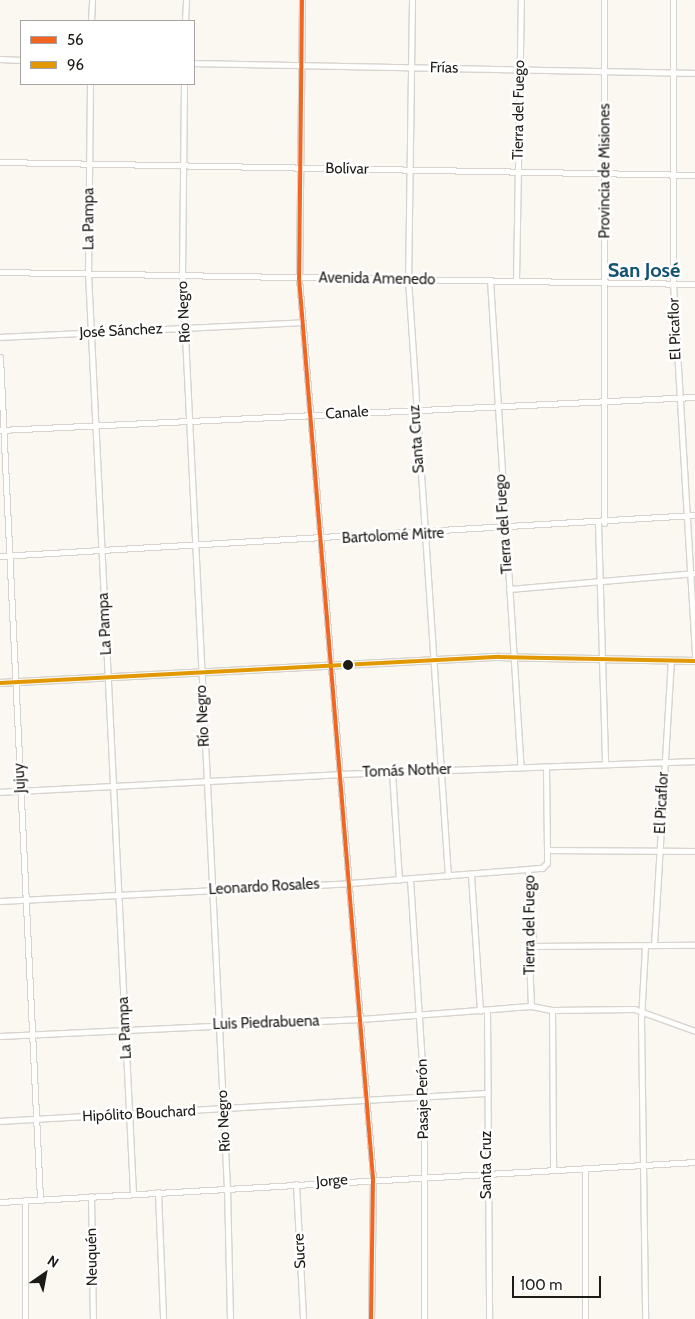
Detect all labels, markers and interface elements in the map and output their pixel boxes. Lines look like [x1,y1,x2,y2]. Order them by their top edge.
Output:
legend [20,20,195,85]
text: 56 [67,31,84,49]
text: 96 [67,56,84,74]
street label: Frías [430,59,458,77]
street label: Tierra del Fuego [509,60,529,160]
street label: Provincia de Misiones [596,103,614,239]
street label: Bolívar [325,160,369,178]
street label: La Pampa [80,188,98,250]
district label: San José [608,258,680,282]
street label: Avenida Amenedo [318,269,436,289]
street label: Río Negro [173,281,195,343]
street label: El Picaflor [665,298,685,360]
street label: José Sánchez [79,320,163,342]
street label: Canale [325,403,369,423]
street label: Santa Cruz [406,404,428,474]
street label: Tierra del Fuego [492,473,516,575]
street label: Bartolomé Mitre [341,524,445,548]
street label: La Pampa [94,592,116,656]
unlabelled marker [343,660,353,670]
street label: Río Negro [192,685,214,747]
street label: Tomás Nother [362,760,452,782]
street label: Jujuy [10,762,30,794]
street label: El Picaflor [651,771,673,835]
street label: Leonardo Rosales [208,875,320,899]
street label: Tierra del Fuego [521,875,539,975]
street label: La Pampa [114,996,136,1060]
street label: Luis Piedrabuena [212,1012,320,1034]
street label: Pasaje Perón [413,1059,433,1139]
street label: Río Negro [213,1090,235,1152]
street label: Hipólito Bouchard [82,1102,196,1126]
street label: Santa Cruz [478,1131,496,1199]
street label: Jorge [315,1171,349,1191]
street label: Neuquén [82,1228,102,1286]
street label: Sucre [290,1233,310,1269]
north arrow [20,1249,70,1299]
text: N [44,1251,62,1272]
scale bar [515,1266,604,1298]
text: 100 m [520,1276,562,1294]

